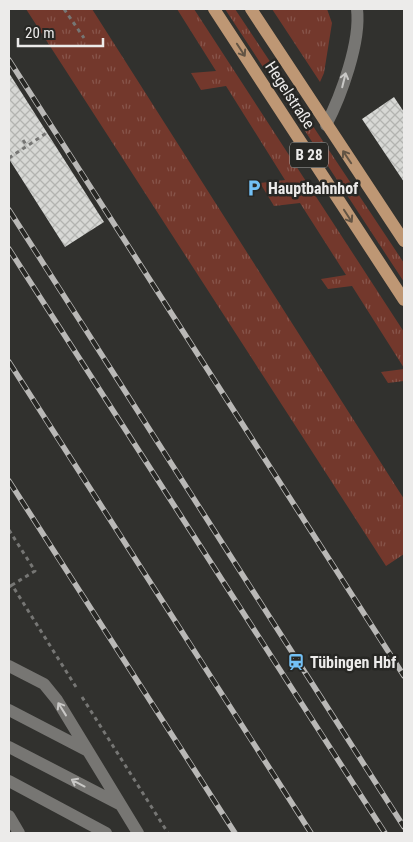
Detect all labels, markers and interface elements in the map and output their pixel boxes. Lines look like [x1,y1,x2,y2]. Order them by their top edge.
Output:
scale bar [18,15,102,47]
text: 20 m [25,24,55,42]
one-way arrow [236,42,246,56]
street label: Hegelstraße [261,58,319,132]
one-way arrow [340,73,349,89]
road number: B 28 [290,142,328,168]
one-way arrow [342,151,352,165]
parking icon: Hauptbahnhof [244,178,264,198]
place label: Hauptbahnhof [268,179,359,198]
one-way arrow [343,208,353,222]
station icon: Tübingen Hbf [286,652,306,672]
place label: Tübingen Hbf [310,653,397,672]
one-way arrow [57,703,67,717]
one-way arrow [71,778,86,787]

